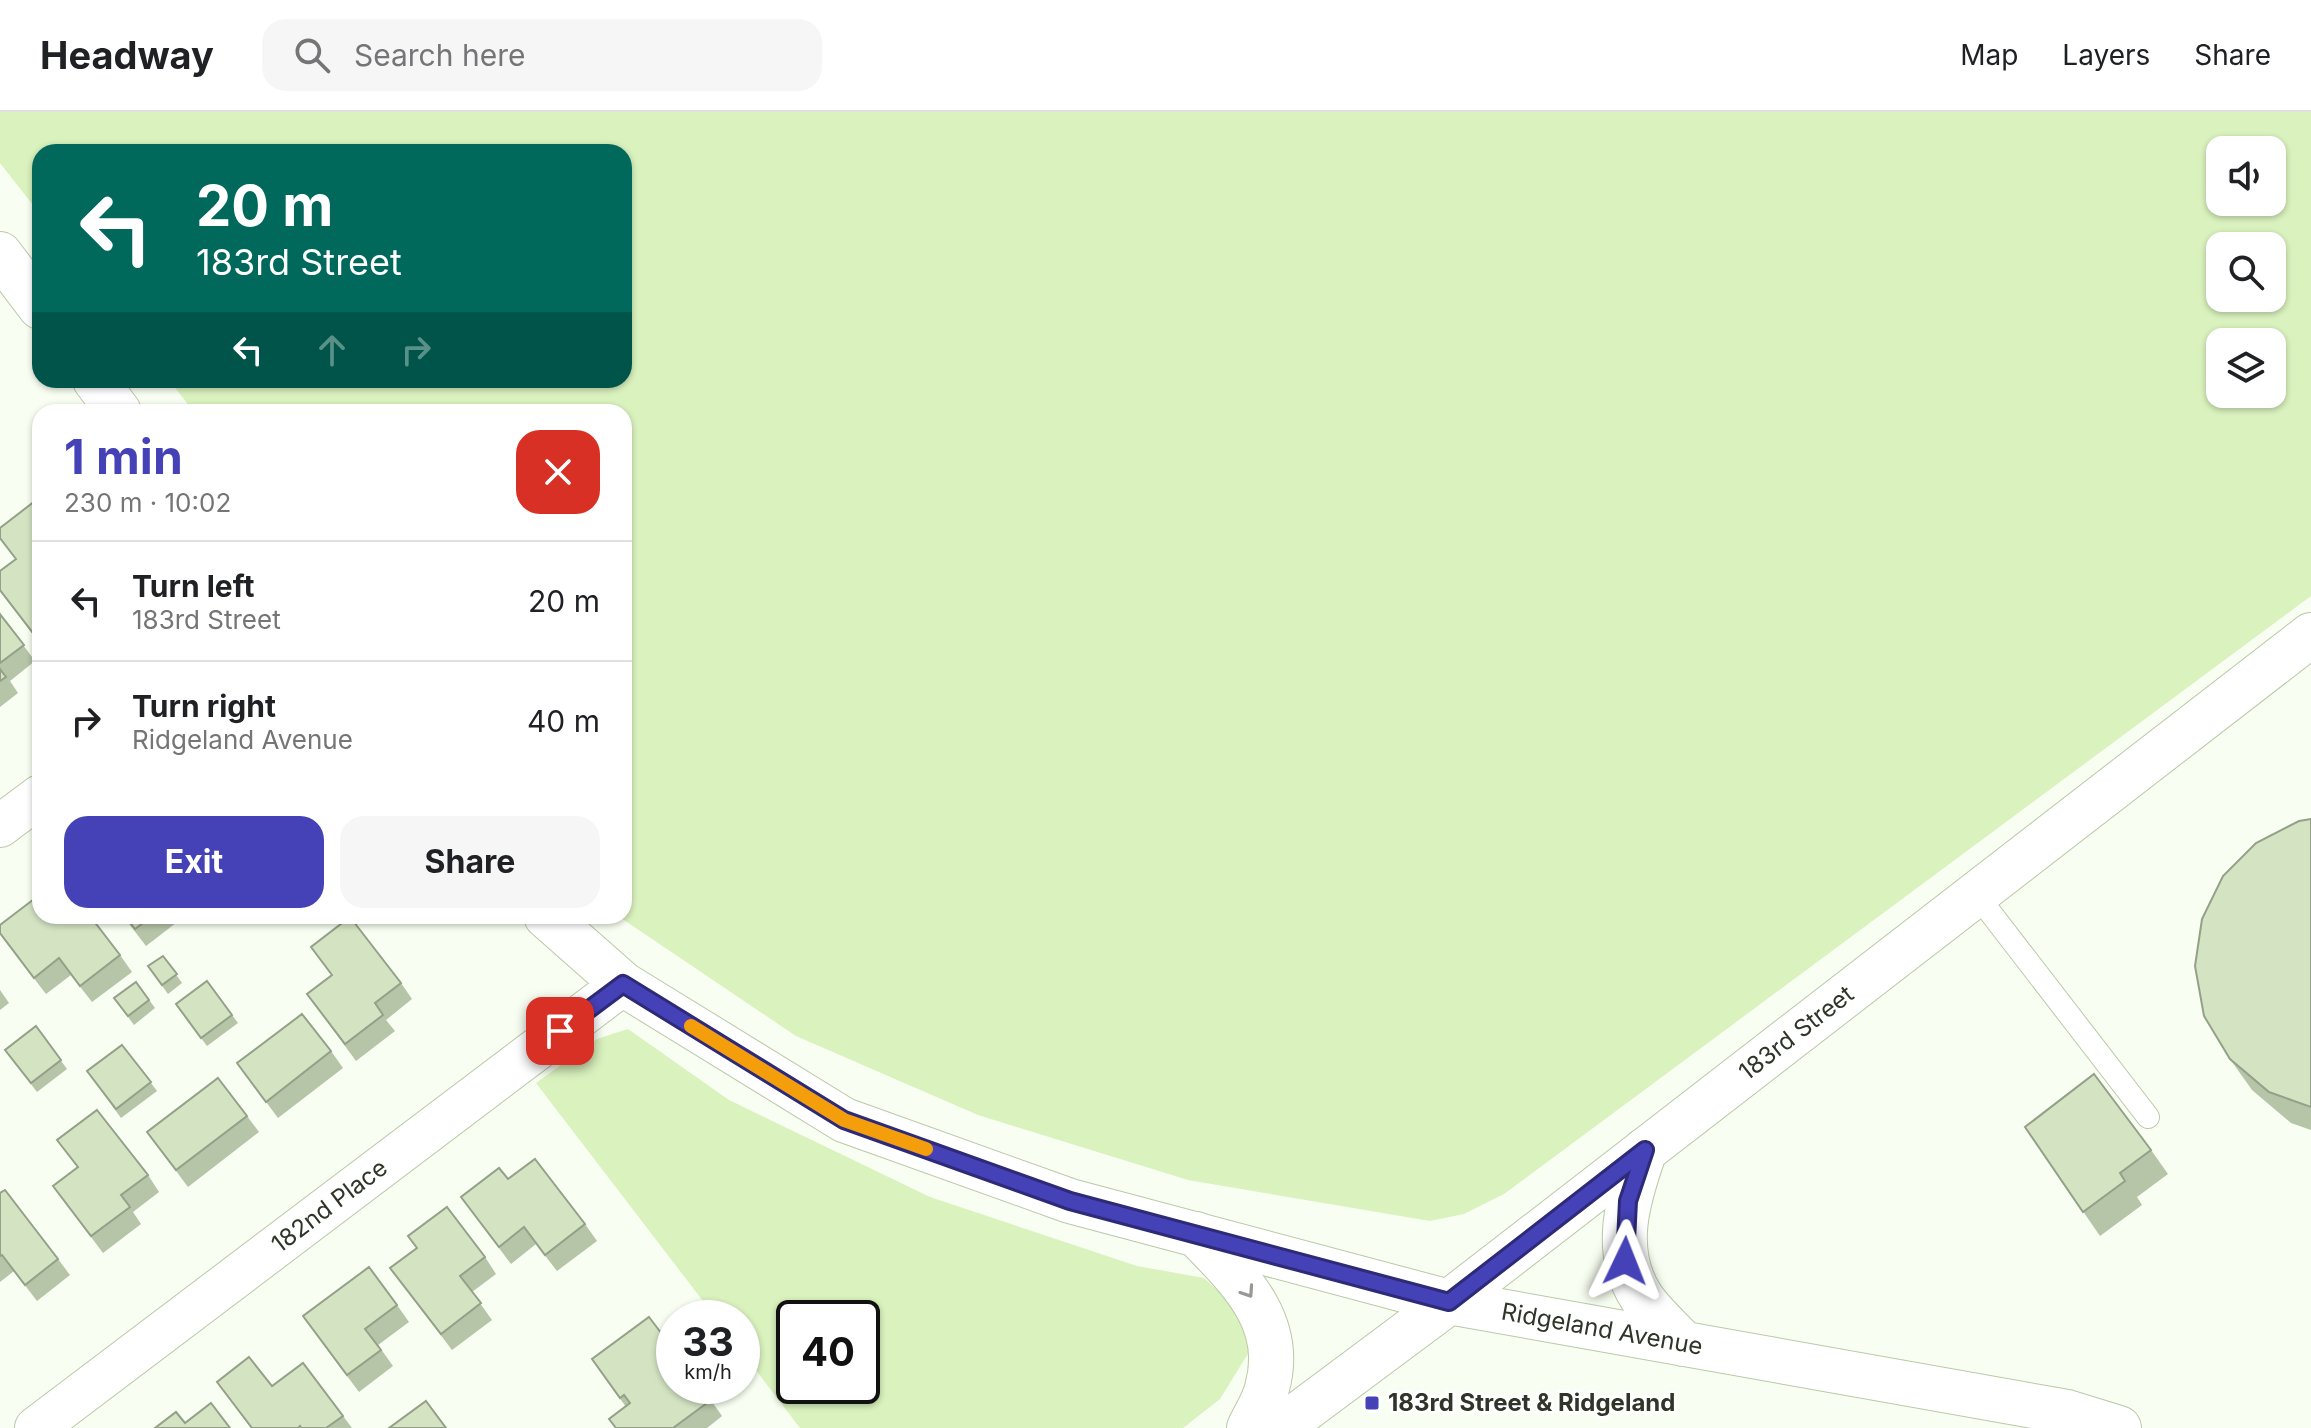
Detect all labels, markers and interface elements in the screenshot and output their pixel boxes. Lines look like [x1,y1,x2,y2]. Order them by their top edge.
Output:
search box [262,19,822,91]
text: Headway [40,32,214,78]
icon: search [290,33,334,77]
text: Search here [354,37,525,73]
text: Map [1960,38,2018,72]
text: Layers [2062,38,2150,72]
text: Share [2194,38,2271,72]
map controls [2206,136,2286,408]
button: sound [2206,136,2286,216]
text: 20 m [196,172,333,240]
icon: left [64,176,168,280]
button: search [2206,232,2286,312]
text: 183rd Street [196,240,402,284]
icon: left [226,328,270,372]
icon: ahead [310,328,354,372]
icon: right [394,328,438,372]
button: layers [2206,328,2286,408]
text: 1 min [64,427,183,486]
button: close [516,430,600,514]
text: 230 m · 10:02 [64,487,231,518]
text: Turn left [132,568,254,604]
icon: left [64,579,108,623]
text: 20 m [528,583,600,619]
text: 183rd Street [132,604,281,635]
text: Turn right [132,688,276,724]
icon: right [64,699,108,743]
text: 40 m [527,703,600,739]
text: Ridgeland Avenue [132,724,353,755]
button: Exit [64,816,324,908]
button: Share [340,816,600,908]
street label: 183rd Street [1733,979,1859,1086]
pin [526,997,594,1065]
icon: arrive [538,1009,582,1053]
street label: 182nd Place [266,1153,393,1259]
position arrow [1583,1219,1667,1303]
one-way arrow [1238,1284,1253,1298]
street label: Ridgeland Avenue [1499,1297,1705,1361]
speed limit sign: 40 [776,1300,880,1404]
text: 33 [682,1317,734,1366]
text: km/h [684,1360,732,1384]
place label: 183rd Street & Ridgeland [1388,1388,1675,1417]
marker: 183rd Street & Ridgeland [1363,1394,1381,1412]

